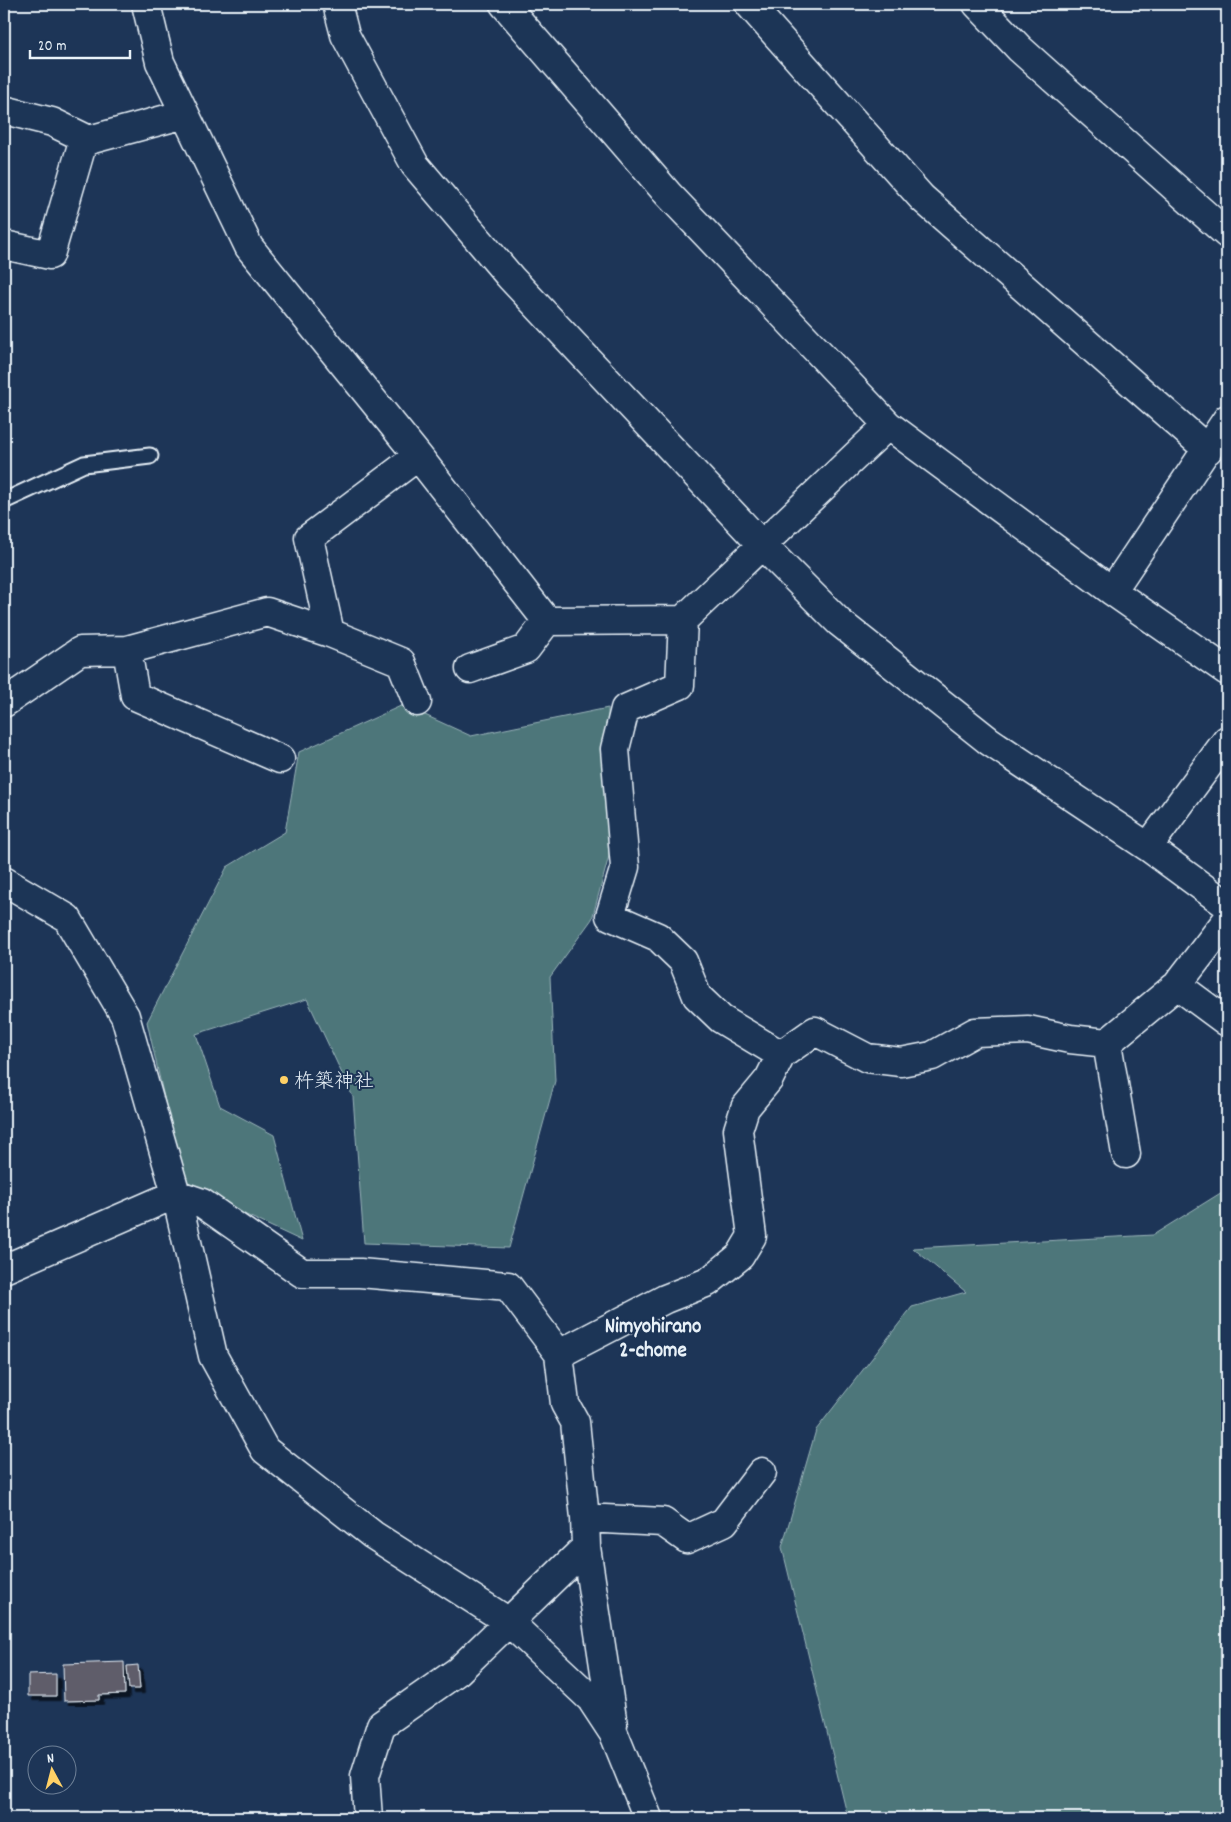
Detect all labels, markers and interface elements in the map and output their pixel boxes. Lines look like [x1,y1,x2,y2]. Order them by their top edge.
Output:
scale bar [30,28,130,60]
text: 20 m [38,36,66,58]
place label: 杵築神社 [294,1069,374,1097]
marker: 杵築神社 [278,1074,290,1086]
district label: Nimyohirano 2-chome [605,1313,701,1367]
north arrow [28,1744,78,1794]
text: N [46,1749,55,1769]

